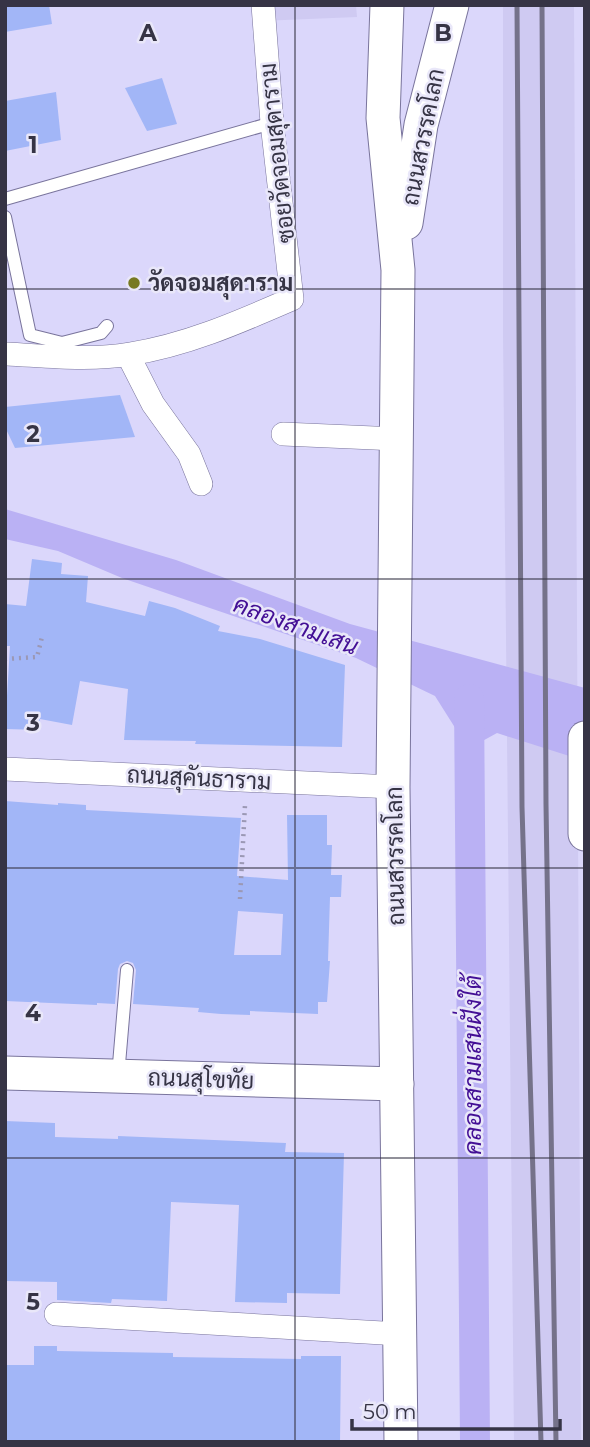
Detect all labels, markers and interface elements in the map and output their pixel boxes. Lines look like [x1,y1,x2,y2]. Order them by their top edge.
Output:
text: A [138,19,157,47]
text: B [434,19,452,47]
street label: ซอยวัดจอมสุดาราม [254,61,302,245]
street label: ถนนสวรรคโลก [394,66,450,208]
text: 1 [28,131,38,159]
place label: วัดจอมสุดาราม [148,268,293,300]
marker: วัดจอมสุดาราม [126,275,142,291]
text: 2 [26,420,40,448]
water label: คลองสามเสน [230,589,362,661]
text: 3 [25,709,40,737]
street label: ถนนสุคันธาราม [126,760,272,798]
street label: ถนนสวรรคโลก [378,786,410,926]
water label: คลองสามเสนฝั่งใต้ [452,971,487,1155]
text: 4 [25,999,41,1027]
street label: ถนนสุโขทัย [147,1061,255,1097]
text: 5 [26,1288,40,1316]
scale bar [352,1388,560,1432]
text: 50 m [363,1399,417,1424]

